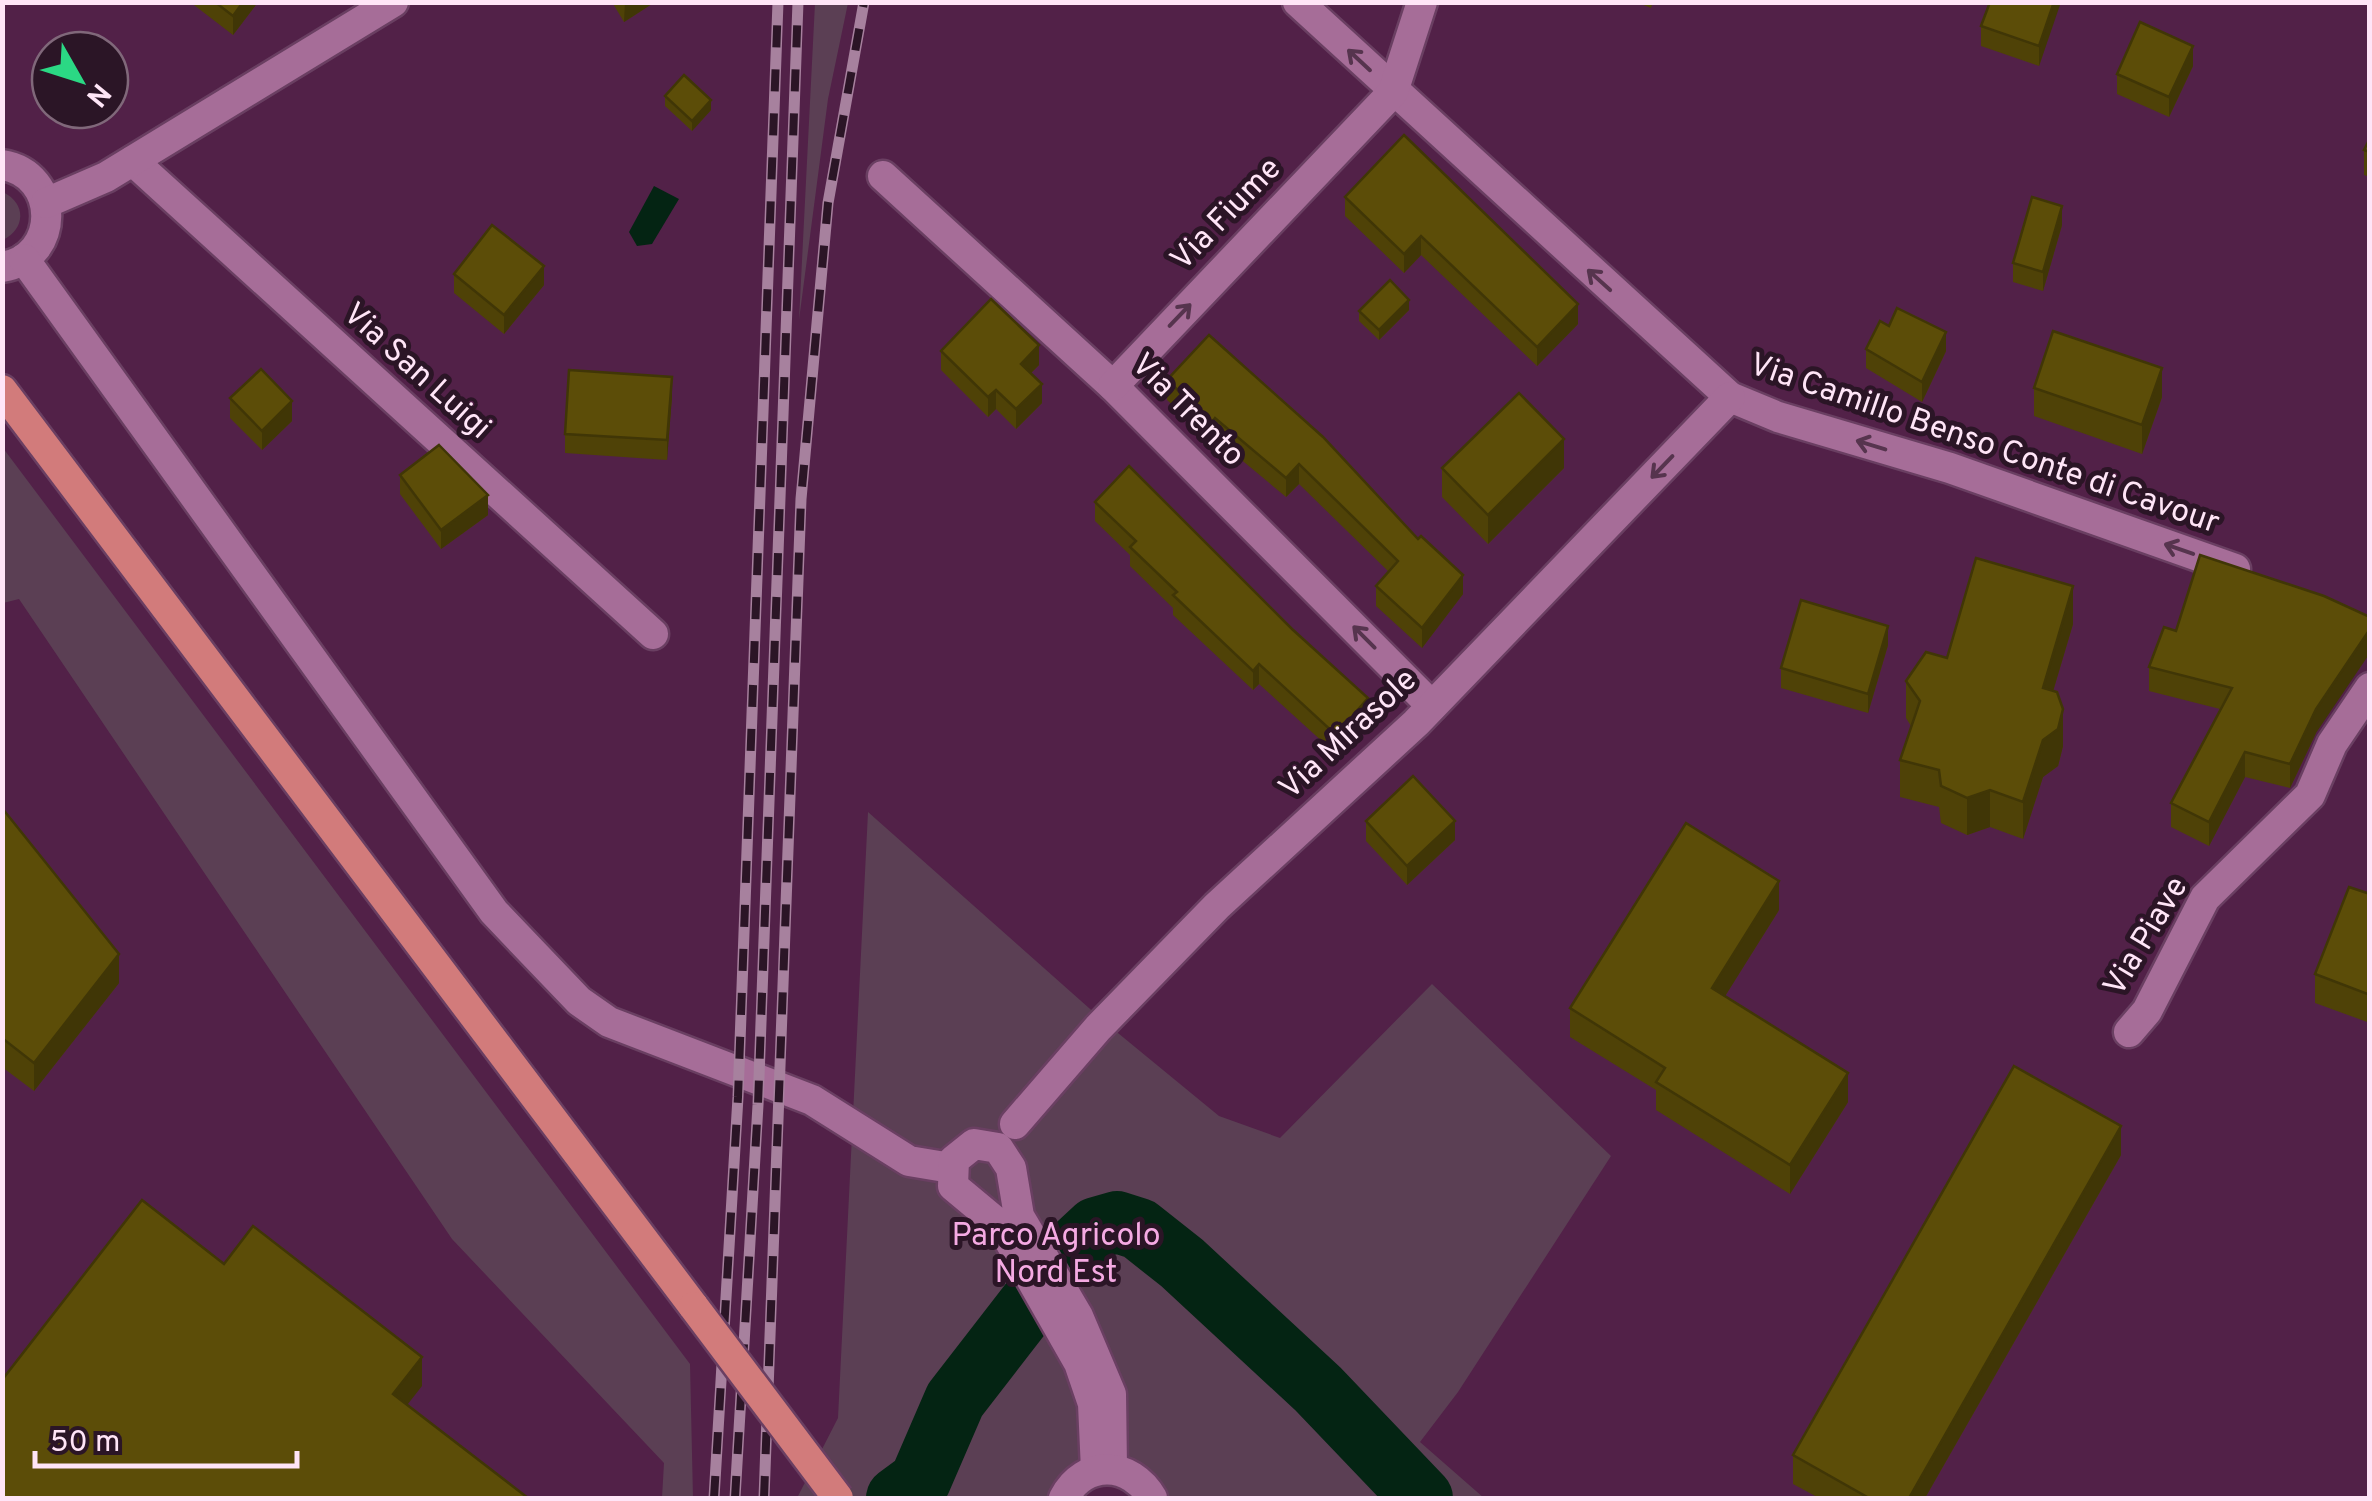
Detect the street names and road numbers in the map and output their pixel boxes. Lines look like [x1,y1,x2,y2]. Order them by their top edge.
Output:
street label: Via Fiume [1163,150,1291,280]
street label: Via San Luigi [334,295,498,449]
street label: Via Trento [1122,346,1252,476]
street label: Via Camillo Benso Conte di Cavour [1744,346,2224,544]
street label: Via Mirasole [1272,661,1426,809]
street label: Via Piave [2096,870,2198,1004]

